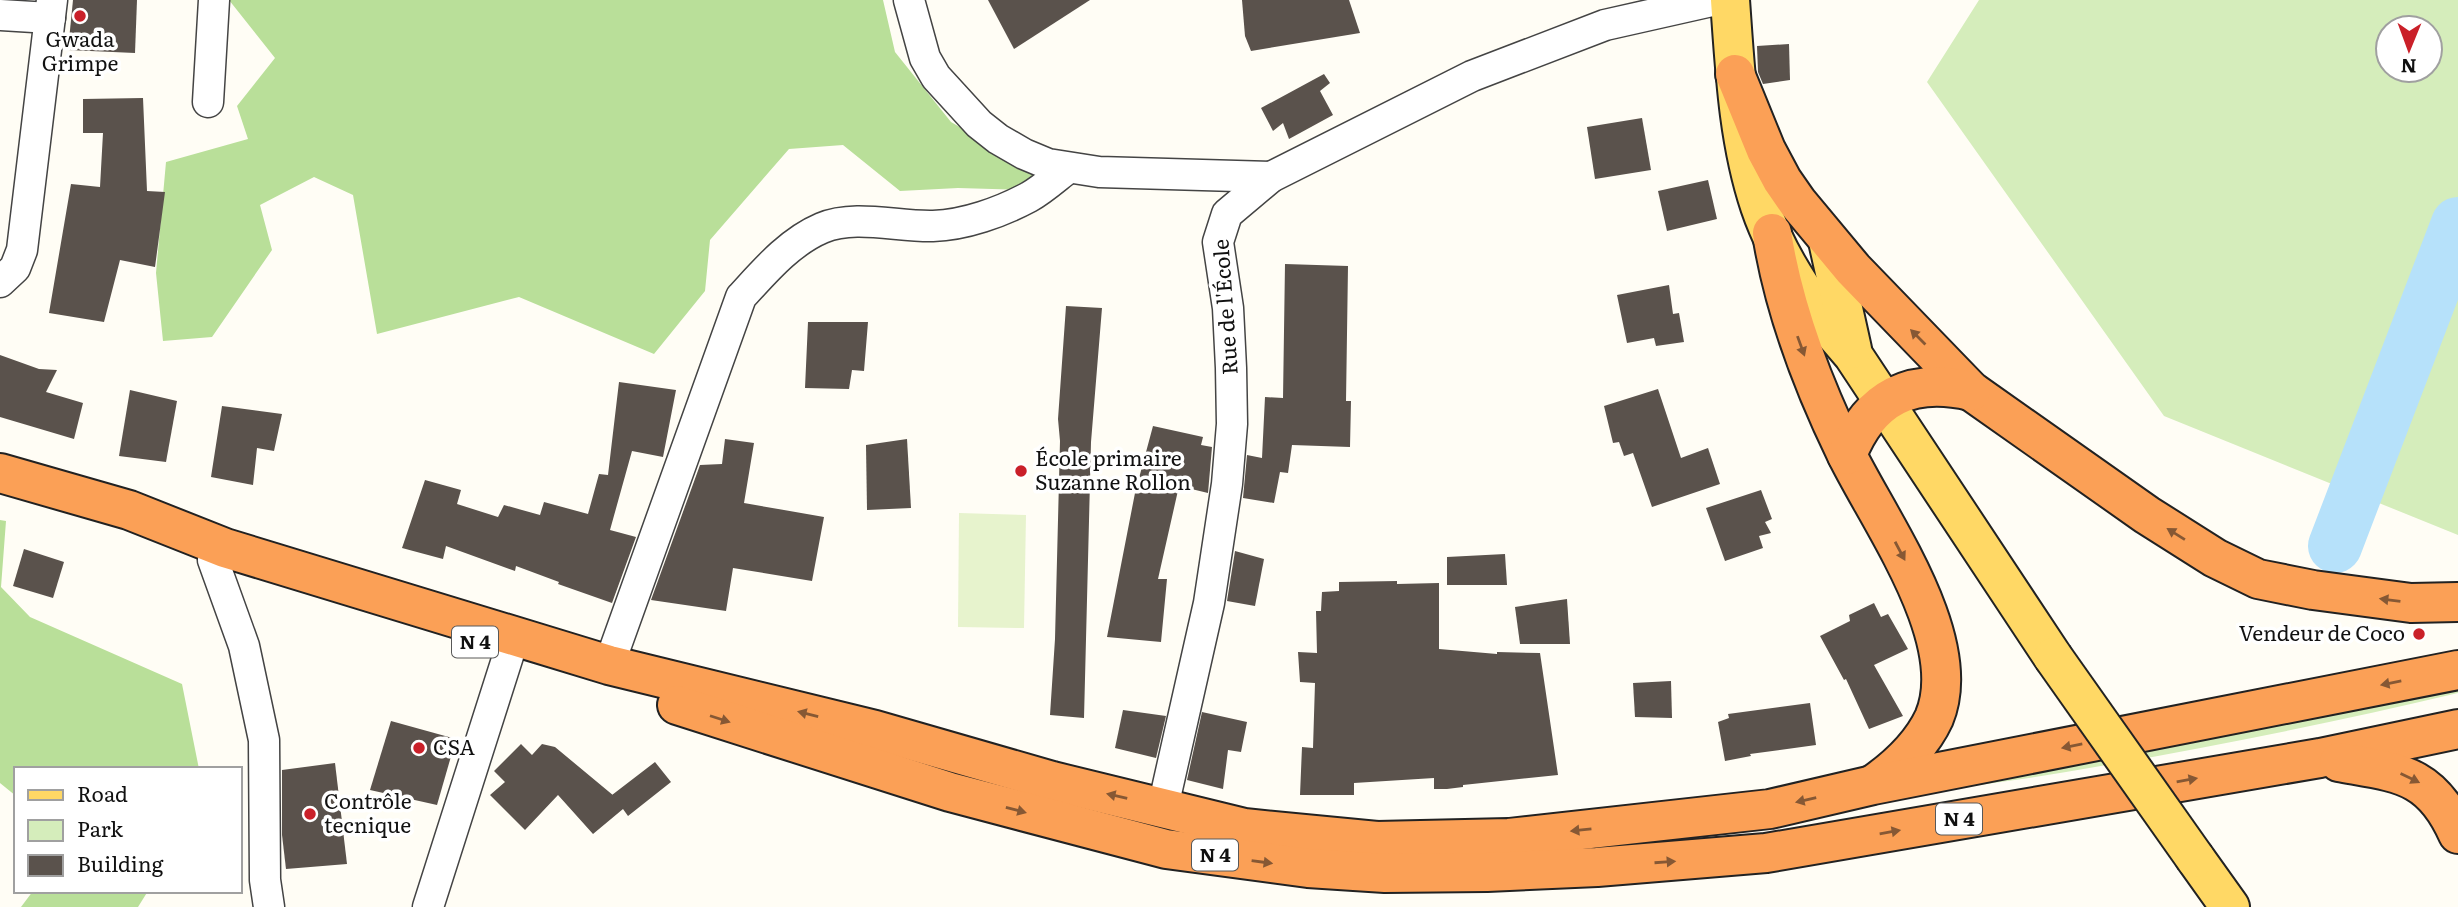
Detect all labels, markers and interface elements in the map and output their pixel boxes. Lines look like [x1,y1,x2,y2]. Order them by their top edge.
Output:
marker: Gwada Grimpe [72,8,88,24]
north arrow [2374,14,2444,84]
place label: Gwada Grimpe [42,22,118,77]
text: N [2400,53,2417,81]
street label: Rue de l'École [1203,238,1244,376]
one-way arrow [1910,329,1926,345]
one-way arrow [1796,336,1807,357]
place label: École primaire Suzanne Rollon [1035,441,1191,496]
marker: École primaire Suzanne Rollon [1013,463,1029,479]
one-way arrow [2167,527,2186,540]
one-way arrow [1894,541,1905,561]
one-way arrow [2379,595,2401,606]
place label: Vendeur de Coco [2239,616,2405,647]
road number: N 4 [452,626,498,657]
marker: Vendeur de Coco [2411,626,2427,642]
one-way arrow [2380,678,2402,689]
one-way arrow [797,708,819,719]
one-way arrow [709,714,730,725]
place label: CSA [433,730,476,761]
marker: CSA [411,740,427,756]
one-way arrow [2061,741,2083,752]
legend [14,767,242,893]
one-way arrow [2400,772,2420,784]
one-way arrow [2176,774,2198,785]
text: Road [77,777,128,808]
place label: Contrôle tecnique [324,784,412,839]
one-way arrow [1106,790,1128,801]
one-way arrow [1795,795,1817,806]
road number: N 4 [1936,804,1982,834]
one-way arrow [1005,805,1027,816]
marker: Contrôle tecnique [302,806,318,822]
text: Park [77,812,123,843]
one-way arrow [1570,825,1592,836]
one-way arrow [1879,826,1901,837]
road number: N 4 [1192,840,1238,870]
text: Building [77,847,164,878]
one-way arrow [1251,856,1273,867]
one-way arrow [1654,856,1676,867]

